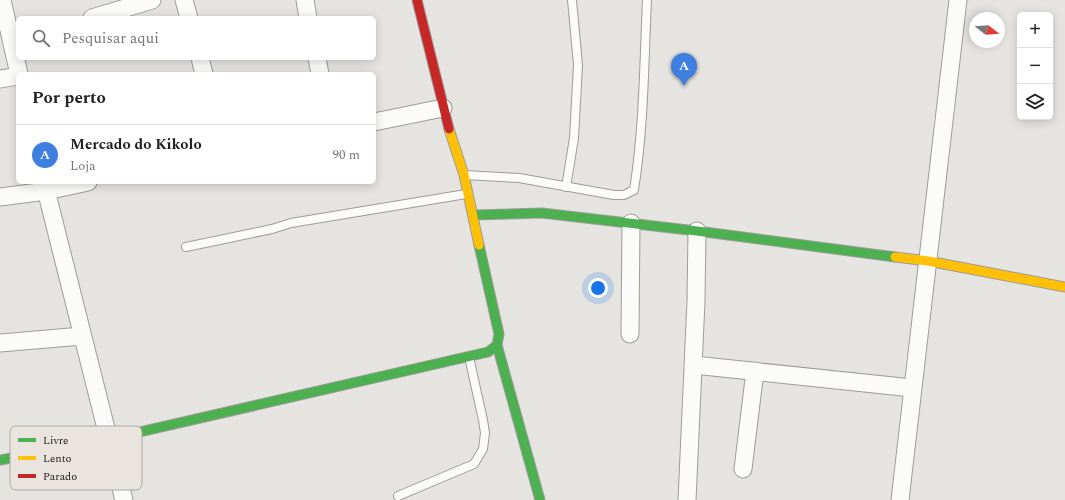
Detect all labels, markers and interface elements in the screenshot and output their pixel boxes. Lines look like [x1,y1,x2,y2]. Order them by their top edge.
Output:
north arrow [969,12,1005,48]
map controls [1017,12,1053,120]
button: + [1017,12,1053,48]
search box [16,16,376,60]
icon: search [30,27,52,49]
text: Pesquisar aqui [62,27,159,50]
button: − [1017,48,1053,84]
pin: A [671,53,697,86]
button: layers [1017,84,1053,120]
text: Por perto [32,85,106,111]
text: Mercado do Kikolo [70,133,202,156]
text: A [40,145,50,165]
text: 90 m [333,145,360,165]
text: Loja [70,156,96,176]
your location [588,278,608,298]
legend [10,426,142,490]
text: Livre [43,432,68,449]
text: Lento [43,450,72,467]
text: Parado [43,468,77,485]

